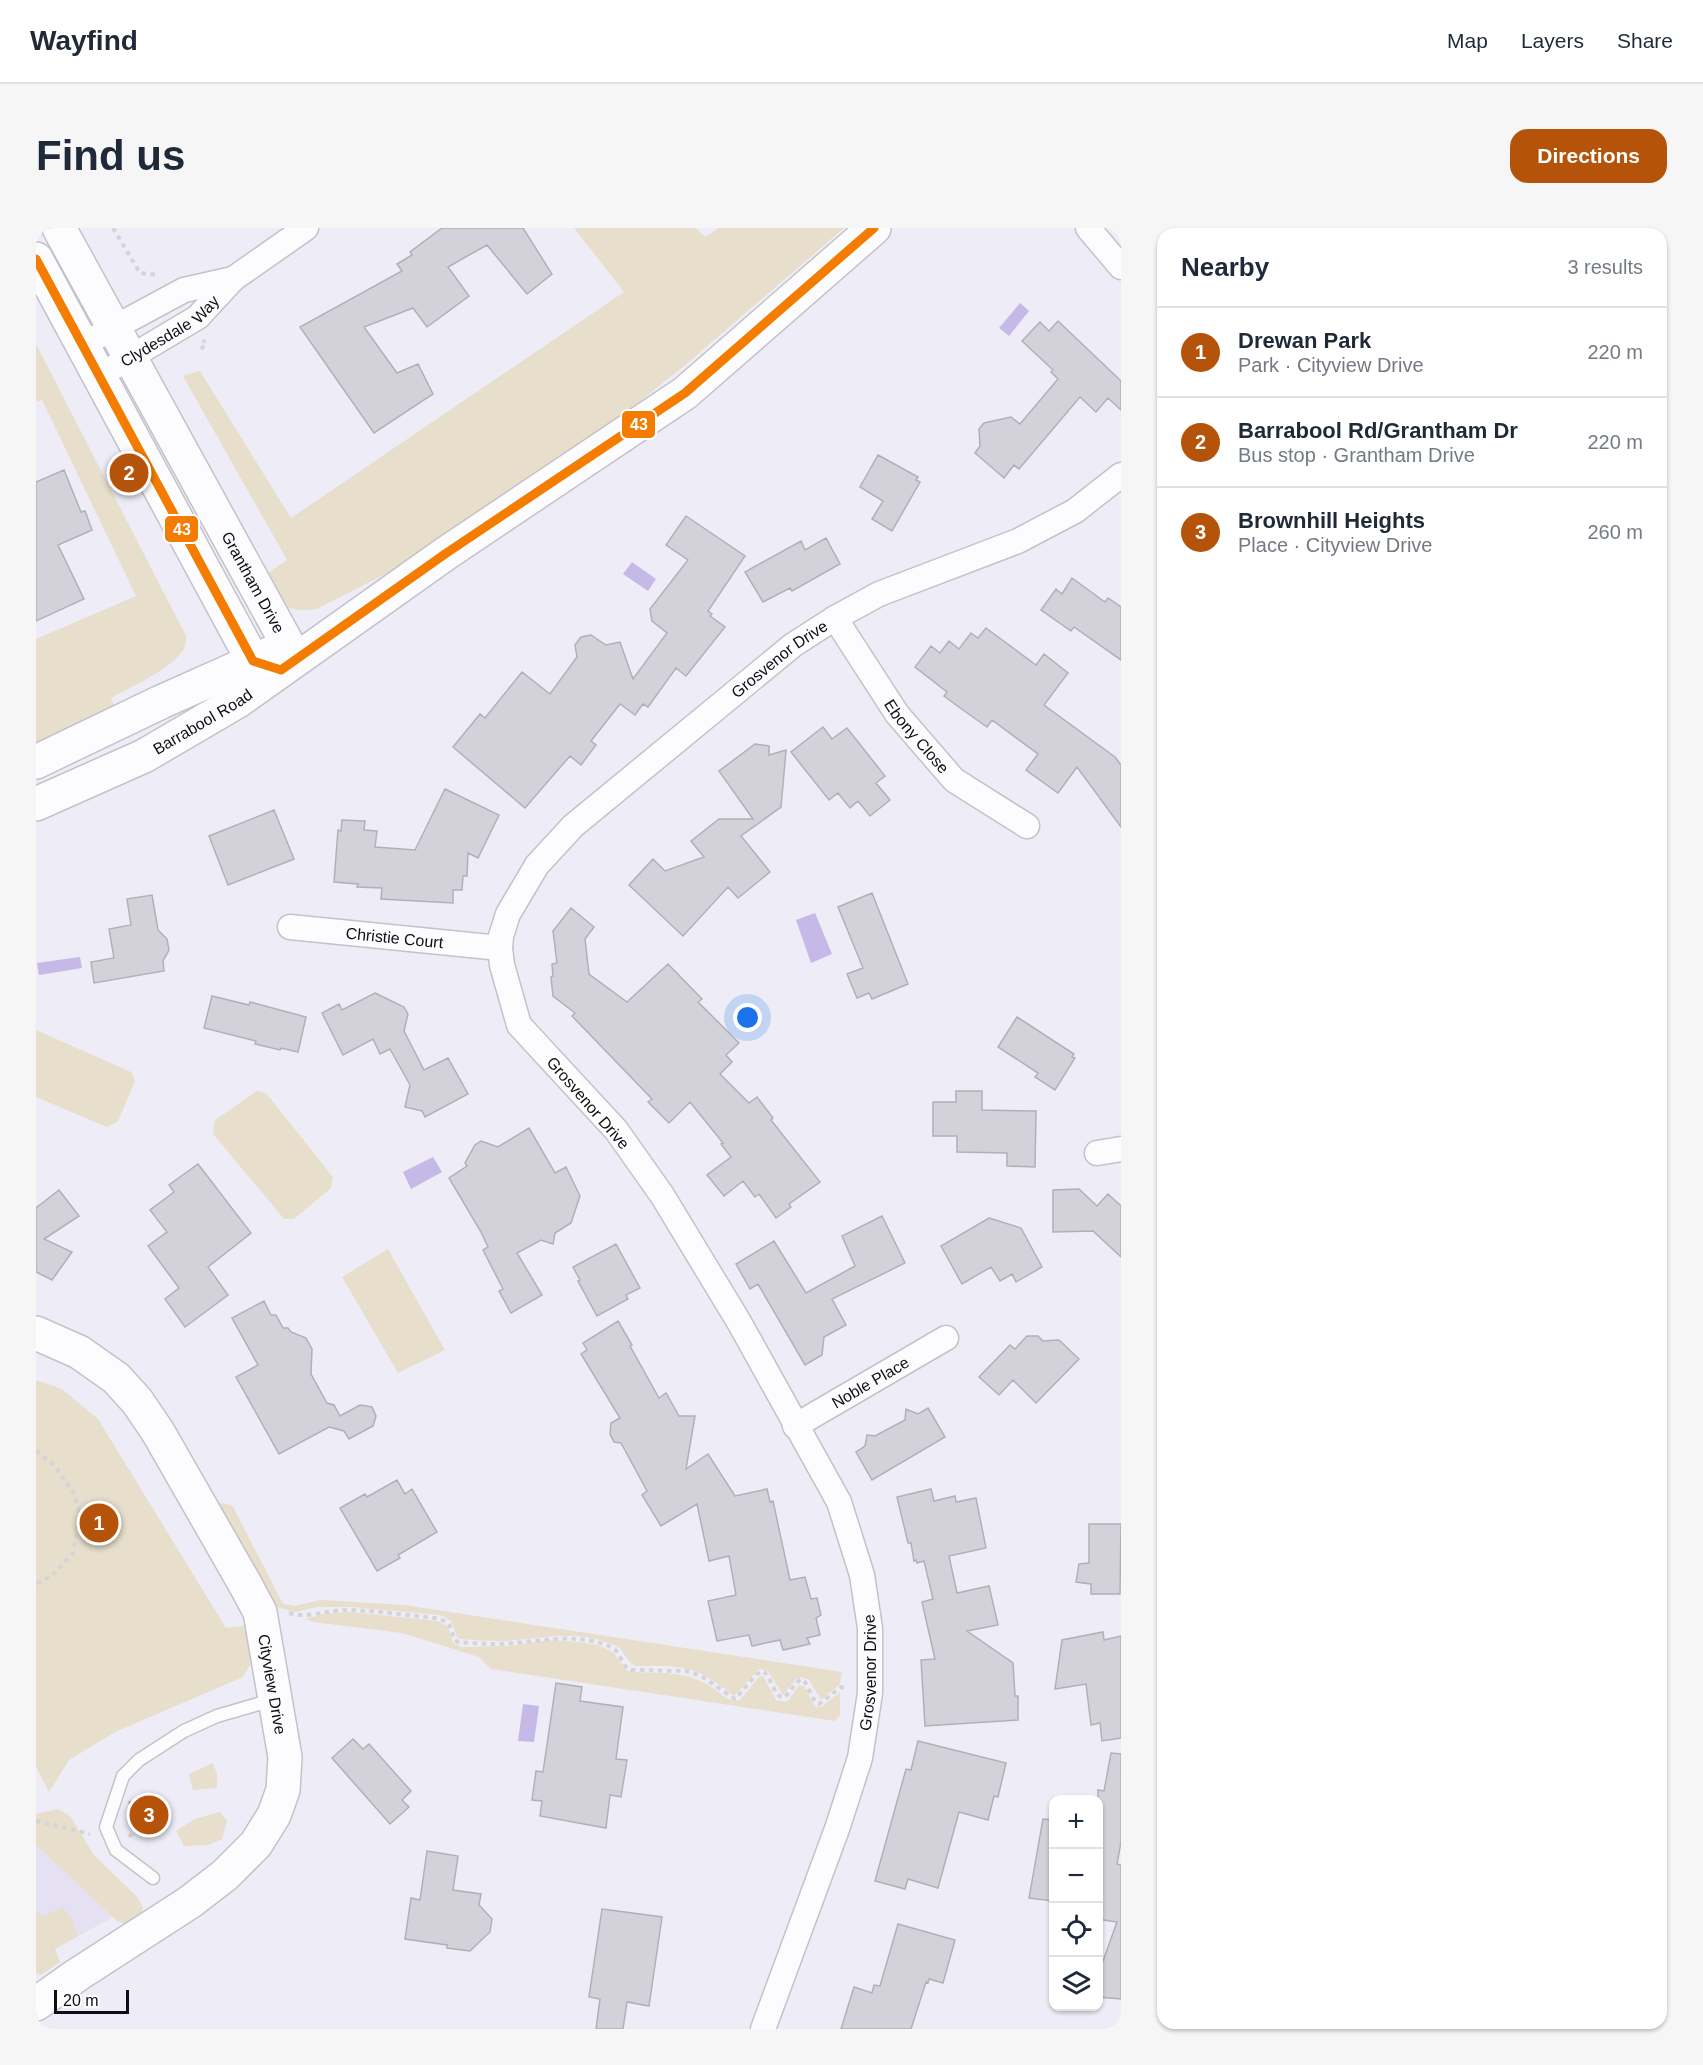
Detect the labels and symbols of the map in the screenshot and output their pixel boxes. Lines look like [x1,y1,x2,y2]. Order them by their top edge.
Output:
street label: Clydesdale Way [117,292,222,370]
line badge: 43 [621,410,656,439]
text: 43 [630,416,648,433]
pin: 2 [110,450,148,496]
line badge: 43 [164,515,199,543]
text: 43 [173,521,191,538]
street label: Grantham Drive [219,529,288,636]
street label: Grosvenor Drive [728,617,830,701]
street label: Barrabool Road [150,685,255,757]
street label: Ebony Close [881,696,953,776]
street label: Christie Court [345,924,445,951]
your location [733,1003,762,1032]
street label: Grosvenor Drive [543,1053,633,1153]
street label: Noble Place [829,1353,912,1411]
pin: 1 [80,1500,118,1546]
street label: Grosvenor Drive [856,1613,879,1732]
street label: Cityview Drive [255,1633,289,1736]
pin: 3 [130,1792,168,1838]
scale bar [54,1987,129,2014]

